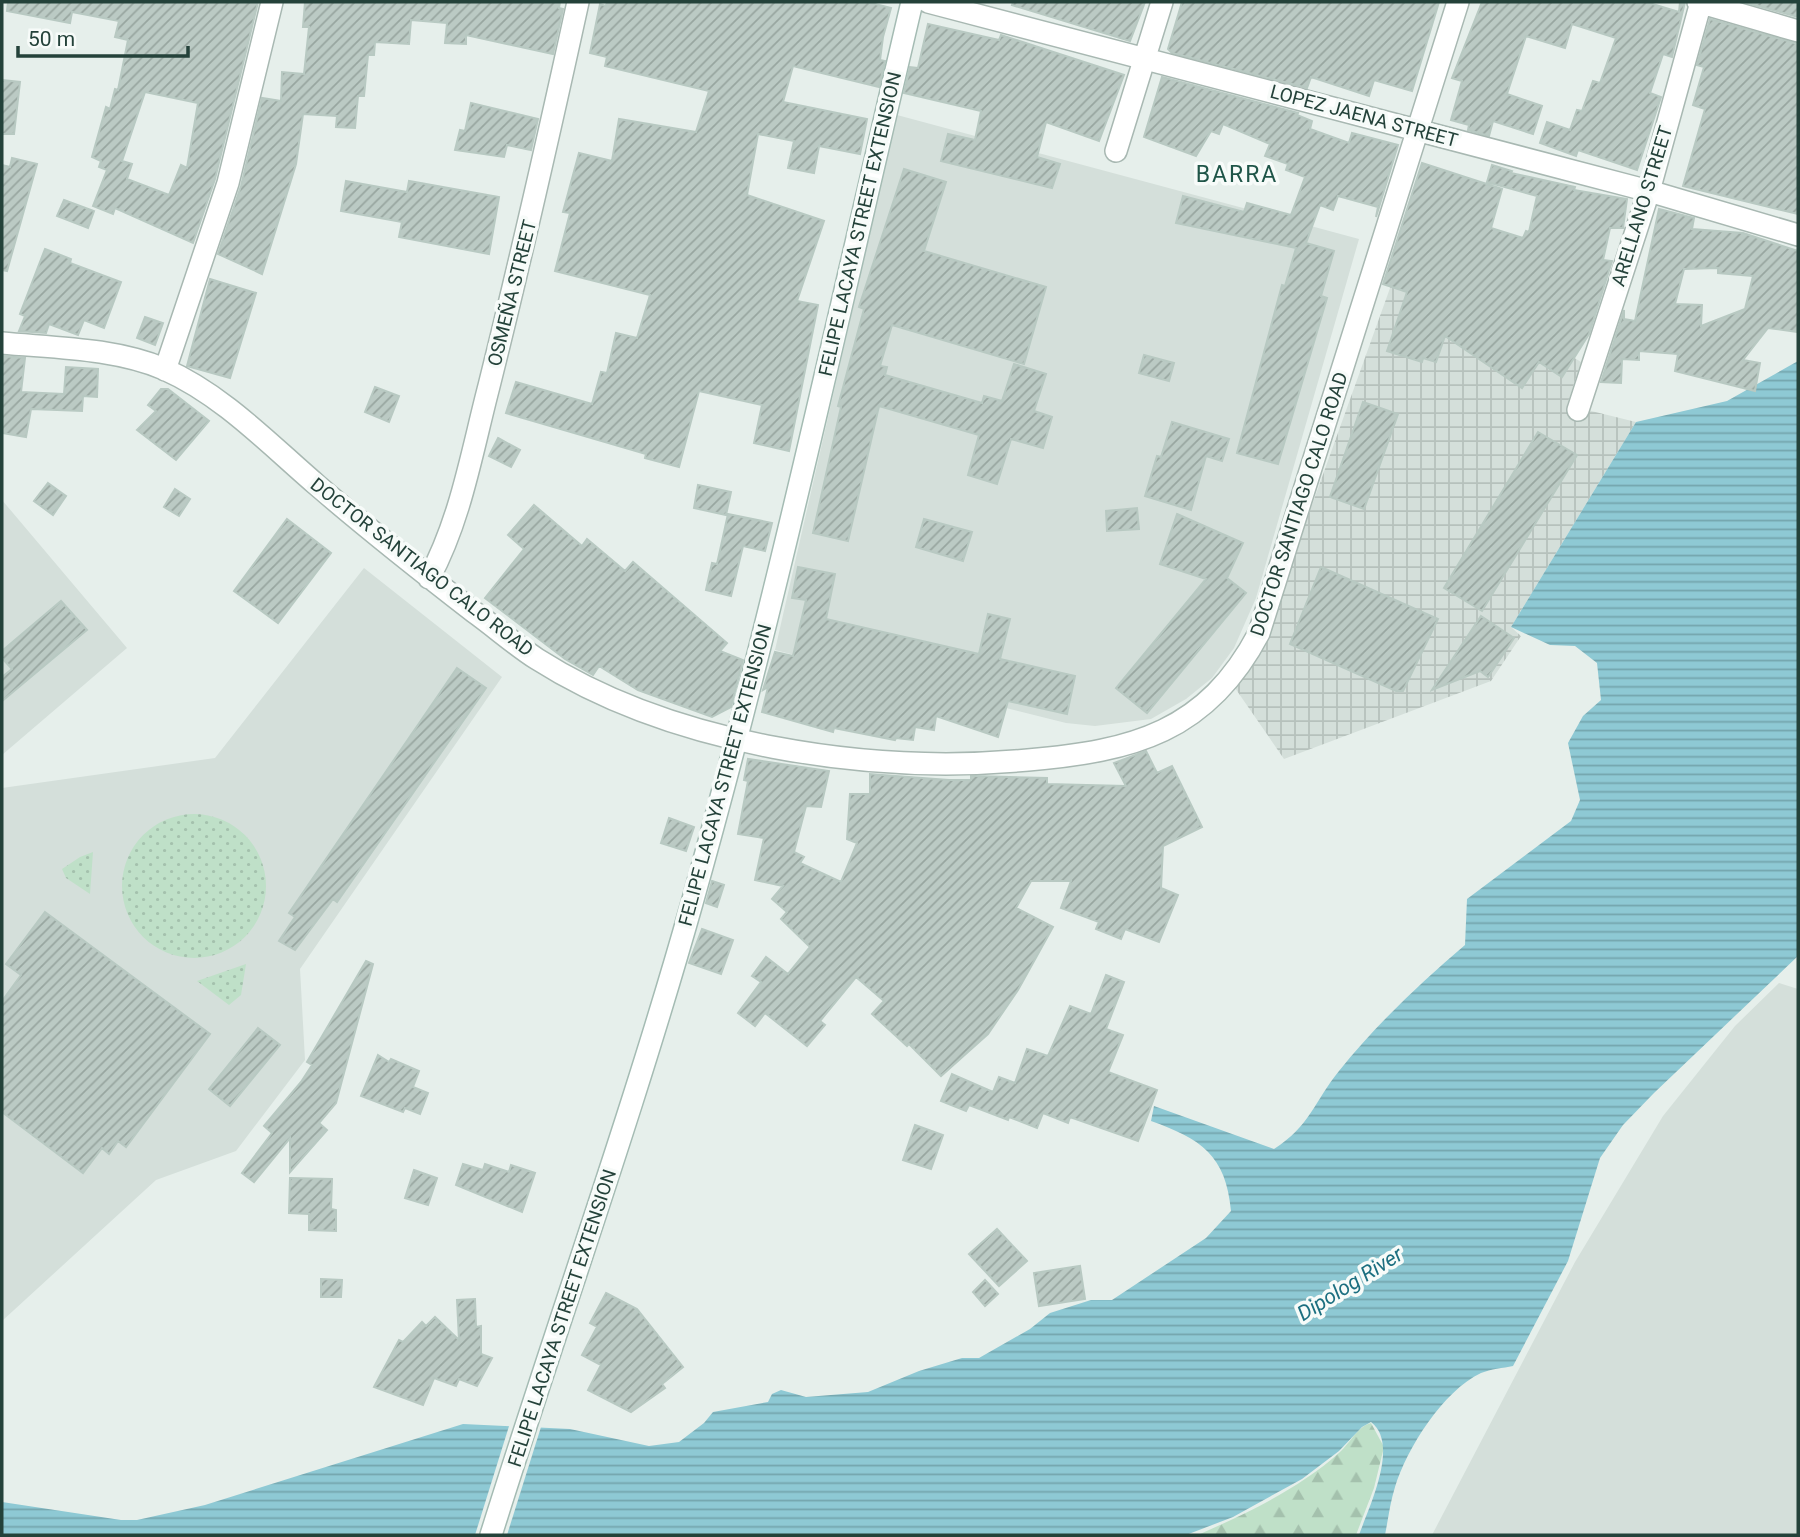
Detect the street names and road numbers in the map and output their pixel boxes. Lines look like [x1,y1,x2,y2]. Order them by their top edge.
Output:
street label: FELIPE LACAYA STREET EXTENSION [814,70,906,378]
street label: LOPEZ JAENA STREET [1268,80,1460,152]
street label: ARELLANO STREET [1607,123,1677,289]
street label: OSMEÑA STREET [483,217,541,369]
street label: DOCTOR SANTIAGO CALO ROAD [1245,369,1353,639]
street label: DOCTOR SANTIAGO CALO ROAD [306,473,538,661]
street label: FELIPE LACAYA STREET EXTENSION [674,621,776,929]
street label: FELIPE LACAYA STREET EXTENSION [503,1166,621,1470]

